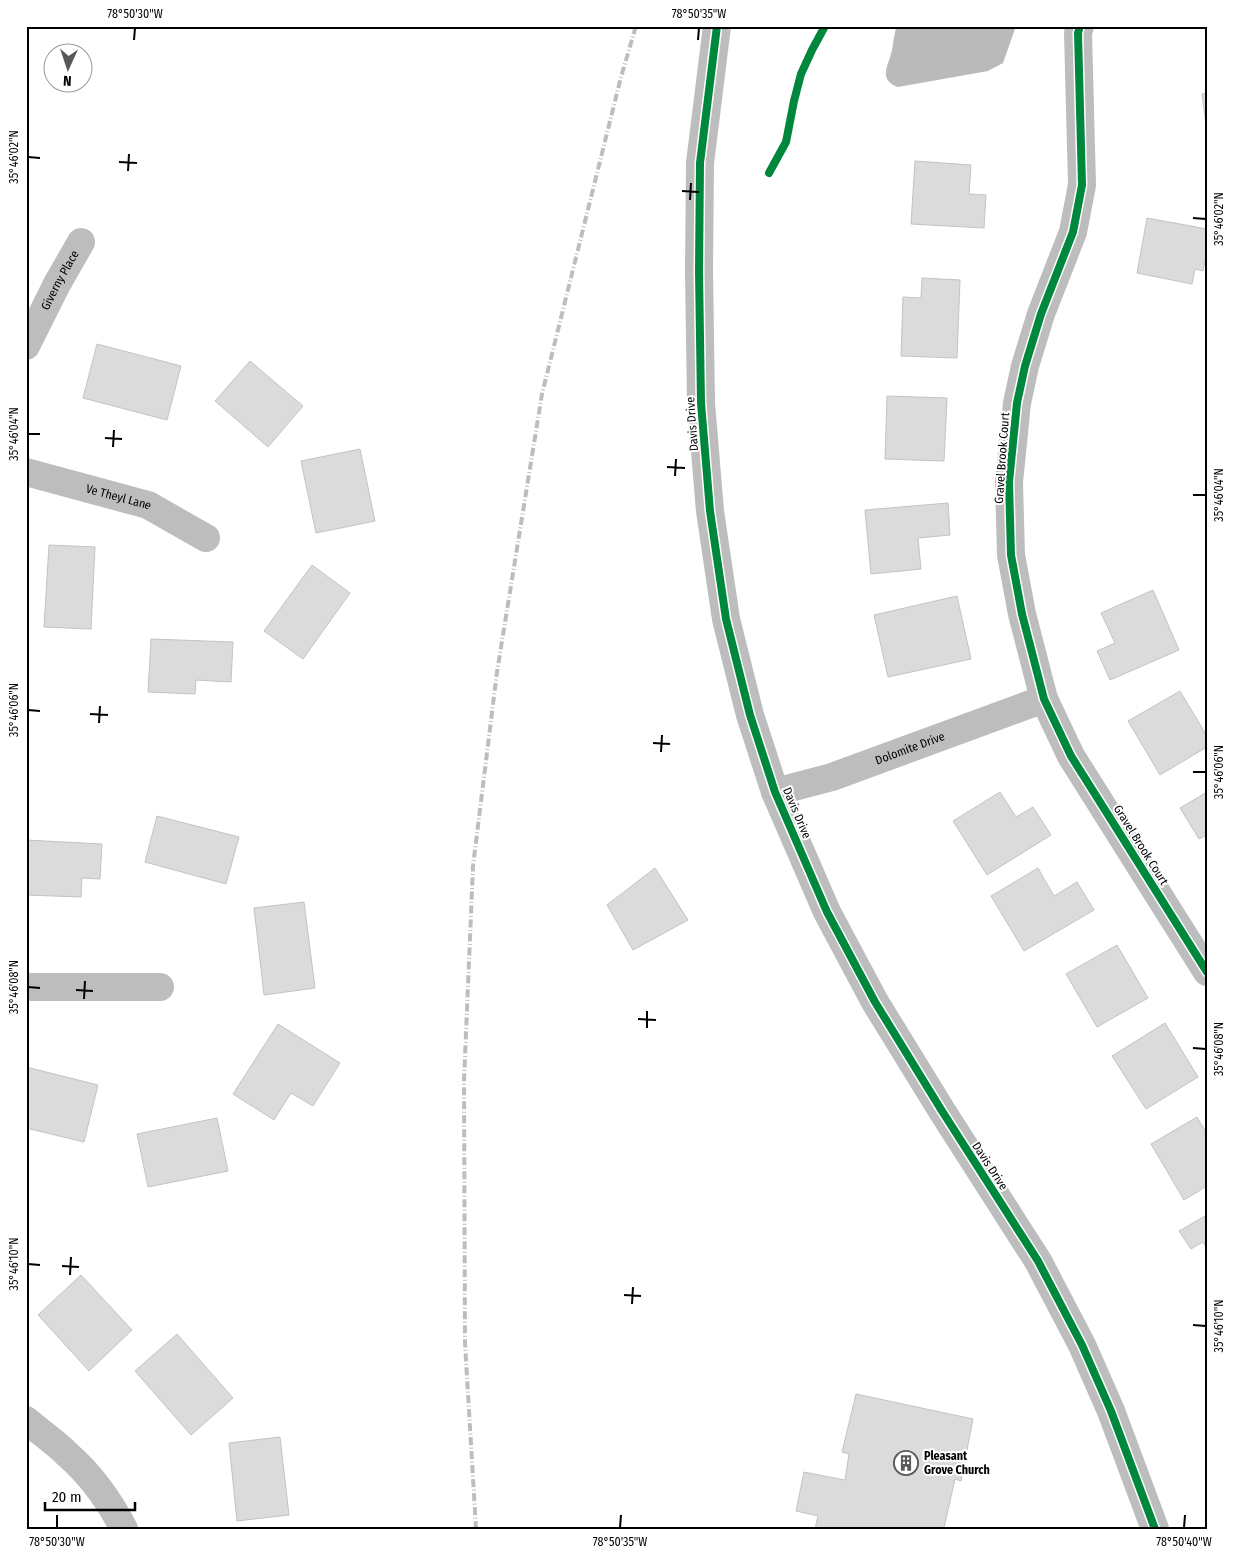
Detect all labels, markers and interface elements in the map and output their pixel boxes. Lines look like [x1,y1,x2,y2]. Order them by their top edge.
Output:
text: 78°50'30"W [107,7,163,21]
text: 78°50'35"W [672,7,726,21]
north arrow [42,42,92,92]
text: N [63,72,72,89]
text: 35°46'02"N [7,130,21,184]
text: 35°46'02"N [1212,192,1226,246]
street label: Giverny Place [38,248,82,312]
street label: Davis Drive [683,396,701,452]
text: 35°46'04"N [7,407,21,461]
street label: Gravel Brook Court [992,412,1012,504]
text: 35°46'04"N [1212,468,1226,522]
street label: Ve Theyl Lane [84,482,154,513]
text: 35°46'06"N [7,683,21,737]
street label: Dolomite Drive [873,729,947,767]
text: 35°46'06"N [1212,745,1226,799]
street label: Davis Drive [780,785,814,841]
street label: Gravel Brook Court [1111,802,1171,888]
text: 35°46'08"N [7,960,21,1014]
text: 35°46'08"N [1212,1022,1226,1076]
street label: Davis Drive [969,1139,1011,1193]
text: 35°46'10"N [7,1237,21,1291]
text: 35°46'10"N [1212,1299,1226,1353]
place label: Pleasant Grove Church [924,1449,990,1477]
building icon: Pleasant Grove Church [893,1450,919,1476]
scale bar [45,1480,135,1512]
text: 20 m [52,1488,82,1506]
text: 78°50'30"W [29,1535,85,1549]
text: 78°50'35"W [593,1535,647,1549]
text: 78°50'40"W [1156,1535,1212,1549]

